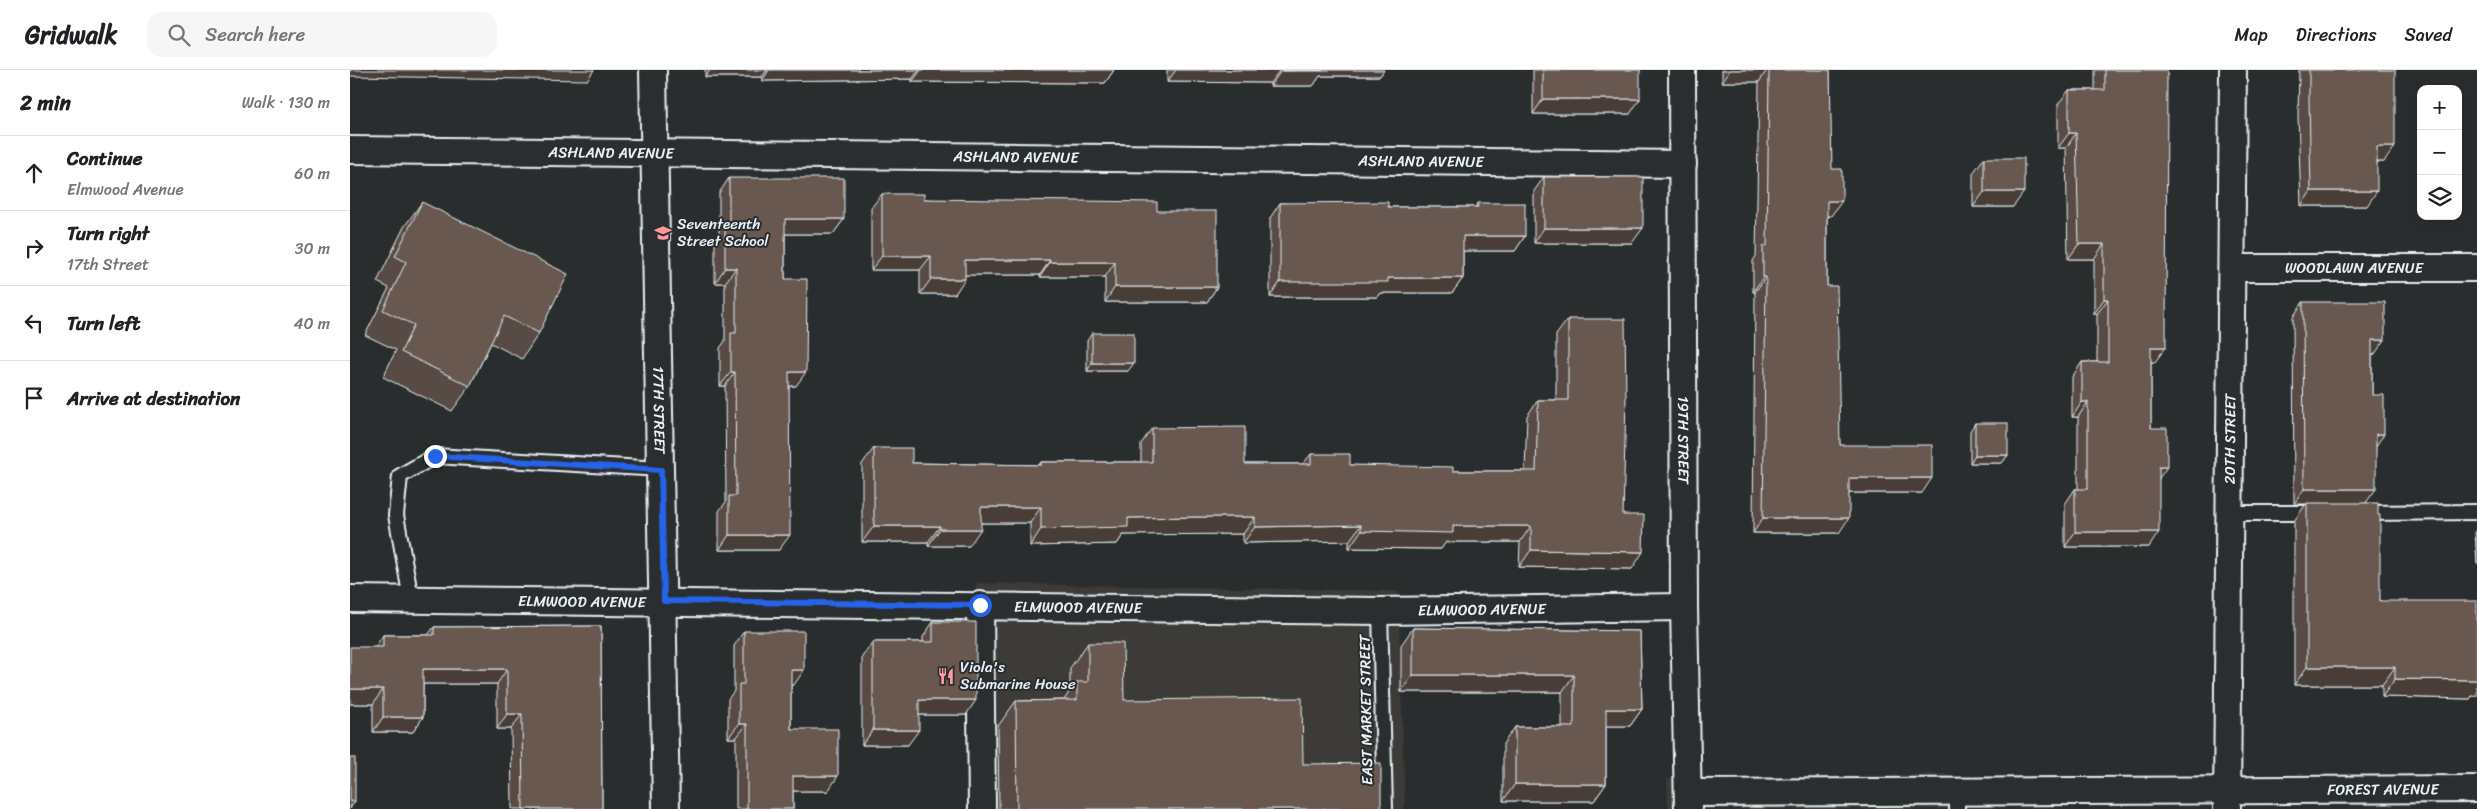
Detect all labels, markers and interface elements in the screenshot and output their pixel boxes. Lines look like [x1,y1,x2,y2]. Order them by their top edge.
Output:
search box [147,12,497,57]
text: Gridwalk [25,14,117,56]
text: Search here [205,18,305,51]
text: Map [2235,19,2268,51]
text: Directions [2296,19,2377,51]
text: Saved [2405,19,2452,51]
icon: search [165,21,193,49]
text: 2 min [20,84,71,122]
map controls [2417,85,2462,220]
button: + [2417,85,2462,130]
text: Walk · 130 m [242,88,330,117]
button: − [2417,130,2462,175]
street label: ASHLAND AVENUE [547,139,676,166]
text: Continue [67,142,143,175]
street label: ASHLAND AVENUE [952,143,1080,171]
street label: ASHLAND AVENUE [1357,148,1485,175]
icon: ahead [20,159,48,187]
text: 60 m [294,159,330,188]
text: Elmwood Avenue [67,175,184,204]
button: layers [2417,175,2462,220]
place label: Seventeenth Street School [677,211,769,254]
text: Turn right [67,217,149,250]
school or university icon: Seventeenth Street School [653,223,673,243]
icon: right [20,234,48,262]
text: 30 m [295,234,330,263]
text: 17th Street [67,250,149,279]
street label: WOODLAWN AVENUE [2285,255,2425,281]
text: Turn left [67,307,140,340]
icon: left [20,309,48,337]
text: 40 m [293,309,330,338]
street label: 17TH STREET [645,366,673,455]
text: Arrive at destination [67,382,240,415]
icon: arrive [20,384,48,412]
street label: 20TH STREET [2217,392,2243,484]
street label: 19TH STREET [1670,396,1697,486]
route end [424,445,447,468]
street label: ELMWOOD AVENUE [518,588,648,615]
route start [969,594,992,617]
street label: ELMWOOD AVENUE [1014,594,1144,621]
street label: ELMWOOD AVENUE [1418,596,1548,623]
street label: EAST MARKET STREET [1352,633,1380,785]
place label: Viola's Submarine House [960,654,1076,697]
restaurant icon: Viola's Submarine House [936,666,956,686]
street label: FOREST AVENUE [2327,776,2440,803]

